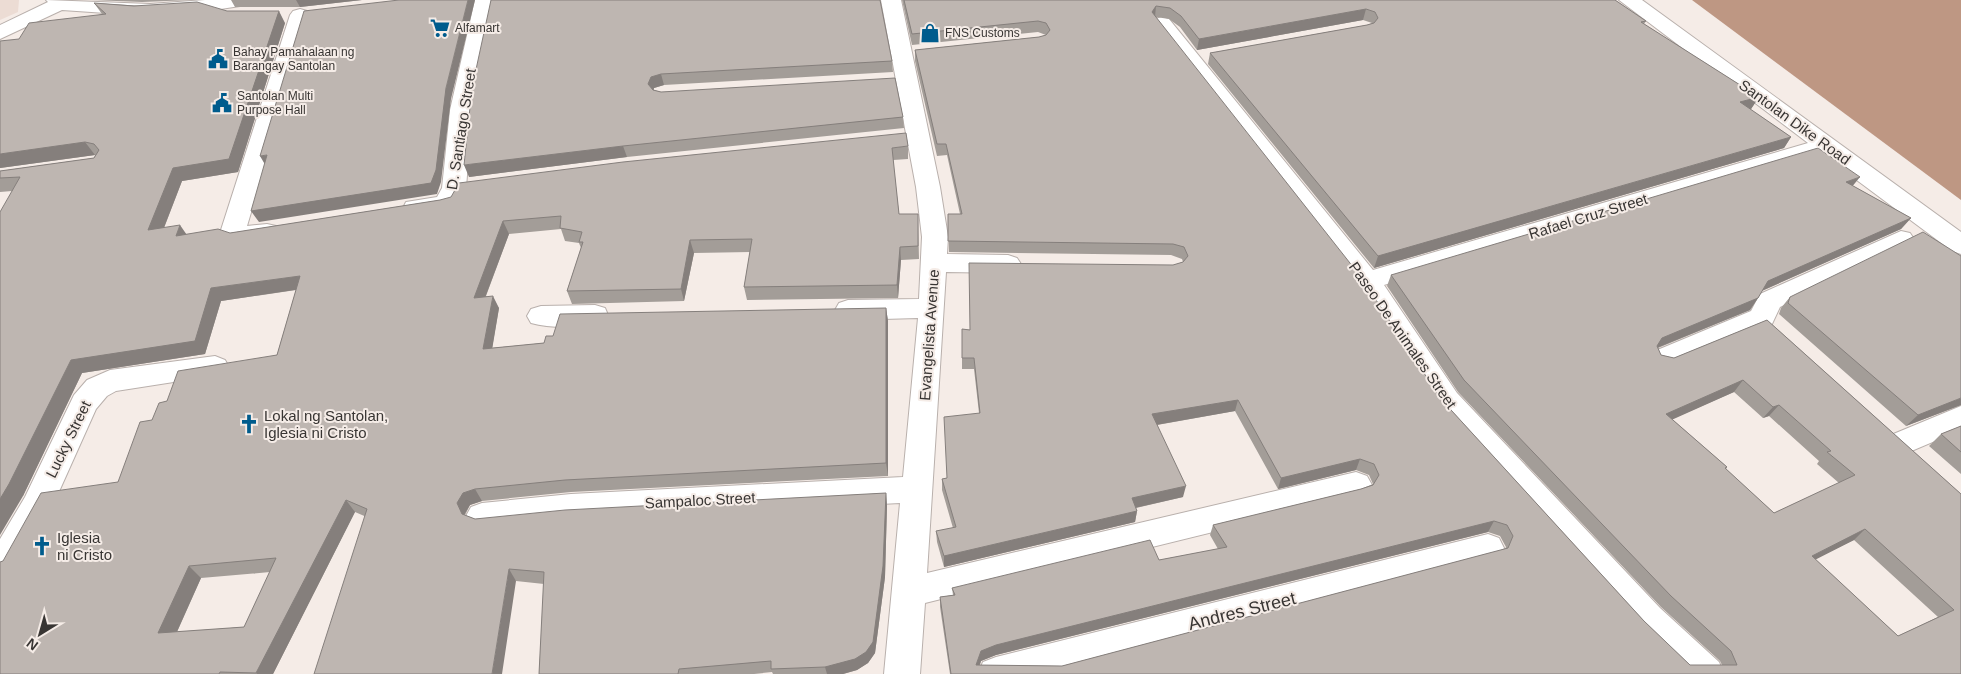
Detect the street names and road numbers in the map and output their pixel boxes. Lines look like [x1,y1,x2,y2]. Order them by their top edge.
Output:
street label: D. Santiago Street [443,66,479,191]
street label: Santolan Dike Road [1736,76,1854,168]
street label: Rafael Cruz Street [1527,190,1650,242]
street label: Paseo De Animales Street [1346,258,1461,412]
street label: Evangelista Avenue [916,269,942,401]
street label: Lucky Street [42,397,94,480]
street label: Sampaloc Street [644,489,757,511]
street label: Andres Street [1186,588,1298,634]

